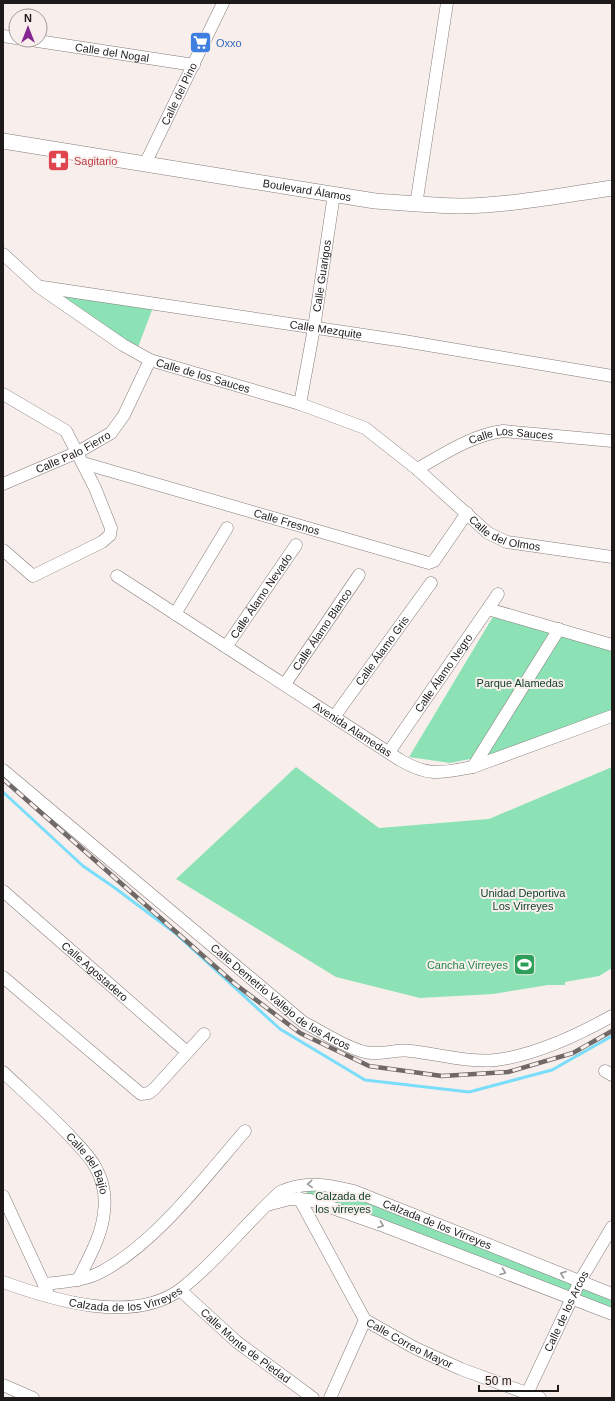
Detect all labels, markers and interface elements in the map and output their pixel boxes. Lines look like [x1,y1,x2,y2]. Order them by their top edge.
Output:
north arrow [8,8,48,48]
text: N [24,12,32,24]
supermarket icon: Oxxo [187,30,213,56]
place label: Oxxo [216,37,242,49]
street label: Calle del Nogal [74,41,150,64]
street label: Calle del Pino [159,61,199,127]
pharmacy icon: Sagitario [46,148,72,174]
place label: Sagitario [74,155,117,167]
street label: Boulevard Álamos [262,177,353,203]
street label: Calle Guarigos [310,238,333,313]
street label: Calle Mezquite [289,318,363,341]
street label: Calle de los Sauces [155,356,252,395]
street label: Calle Los Sauces [467,425,554,446]
street label: Calle Palo Fierro [34,429,113,475]
street label: Calle Fresnos [252,507,321,537]
street label: Calle del Olmos [467,513,542,553]
street label: Calle Álamo Nevado [228,551,294,641]
street label: Calle Álamo Blanco [290,586,354,673]
street label: Calle Álamo Gris [353,613,411,688]
street label: Calle Álamo Negro [412,632,475,714]
park label: Parque Alamedas [477,677,564,689]
street label: Avenida Alamedas [311,699,394,759]
park label: Unidad Deportiva Los Virreyes [481,887,566,912]
street label: Calle Agostadero [59,939,130,1003]
street label: Calle Demetrio Vallejo de los Arcos [208,941,353,1052]
sports icon: Cancha Virreyes [511,952,537,978]
place label: Cancha Virreyes [427,959,508,971]
street label: Calle del Bajío [64,1130,110,1195]
one-way arrow [307,1180,313,1189]
park label: Calzada de los virreyes [315,1190,371,1215]
street label: Calzada de los Virreyes [381,1197,494,1252]
one-way arrow [378,1221,385,1229]
one-way arrow [499,1268,506,1276]
street label: Calle de los Arcos [542,1268,591,1354]
one-way arrow [559,1271,566,1279]
street label: Calzada de los Virreyes [68,1284,185,1313]
street label: Calle Monte de Piedad [198,1306,293,1385]
street label: Calle Correo Mayor [364,1316,455,1371]
scale bar [479,1367,558,1393]
text: 50 m [485,1374,512,1388]

